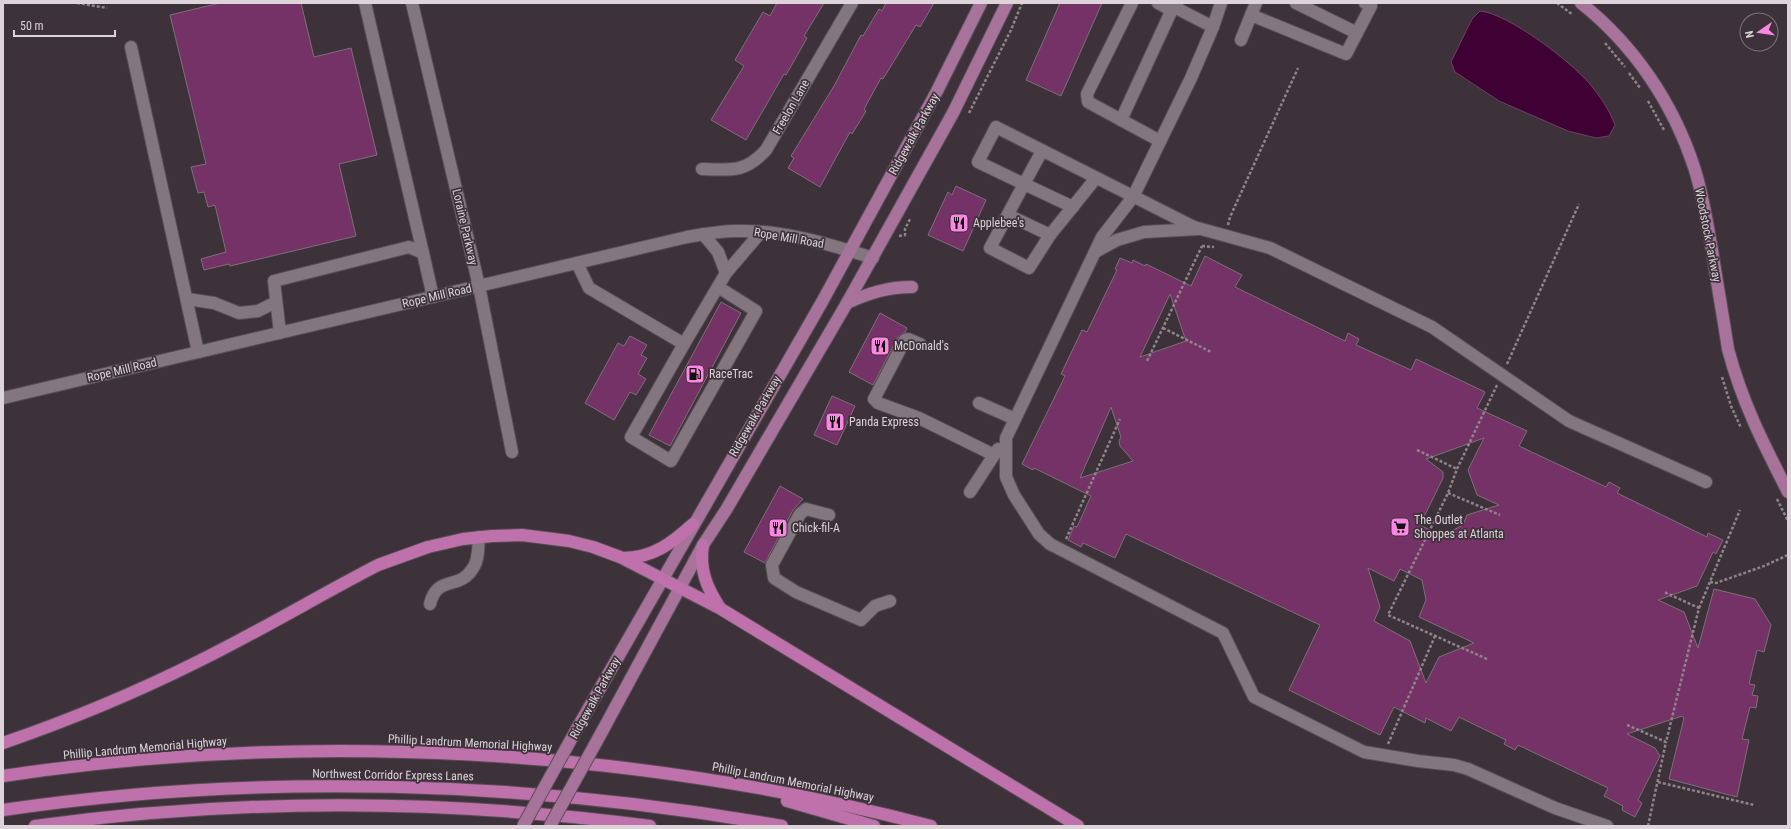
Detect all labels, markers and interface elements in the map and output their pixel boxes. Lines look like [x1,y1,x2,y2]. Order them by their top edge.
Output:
scale bar [14,12,115,38]
north arrow [1739,12,1779,52]
text: 50 m [20,19,44,33]
text: N [1743,29,1757,39]
street label: Freelon Lane [770,77,812,137]
street label: Ridgewalk Parkway [886,91,942,177]
street label: Woodstock Parkway [1692,187,1724,283]
street label: Loraine Parkway [449,188,481,266]
restaurant icon: Applebee's [948,212,970,234]
place label: Applebee's [973,216,1024,230]
street label: Rope Mill Road [753,225,825,251]
street label: Rope Mill Road [401,281,473,311]
restaurant icon: McDonald's [869,335,891,357]
place label: McDonald's [894,339,949,353]
street label: Rope Mill Road [86,355,158,385]
fuel station icon: RaceTrac [684,363,706,385]
place label: RaceTrac [709,367,753,381]
street label: Ridgewalk Parkway [726,373,784,459]
restaurant icon: Panda Express [824,411,846,433]
place label: Panda Express [849,415,919,429]
place label: The Outlet Shoppes at Atlanta [1414,513,1504,541]
supermarket icon: The Outlet Shoppes at Atlanta [1389,516,1411,538]
restaurant icon: Chick-fil-A [767,517,789,539]
place label: Chick-fil-A [792,521,840,535]
street label: Ridgewalk Parkway [567,655,623,741]
street label: Phillip Landrum Memorial Highway [388,732,552,754]
street label: Phillip Landrum Memorial Highway [63,734,227,762]
street label: Phillip Landrum Memorial Highway [711,759,875,805]
street label: Northwest Corridor Express Lanes [312,767,474,783]

